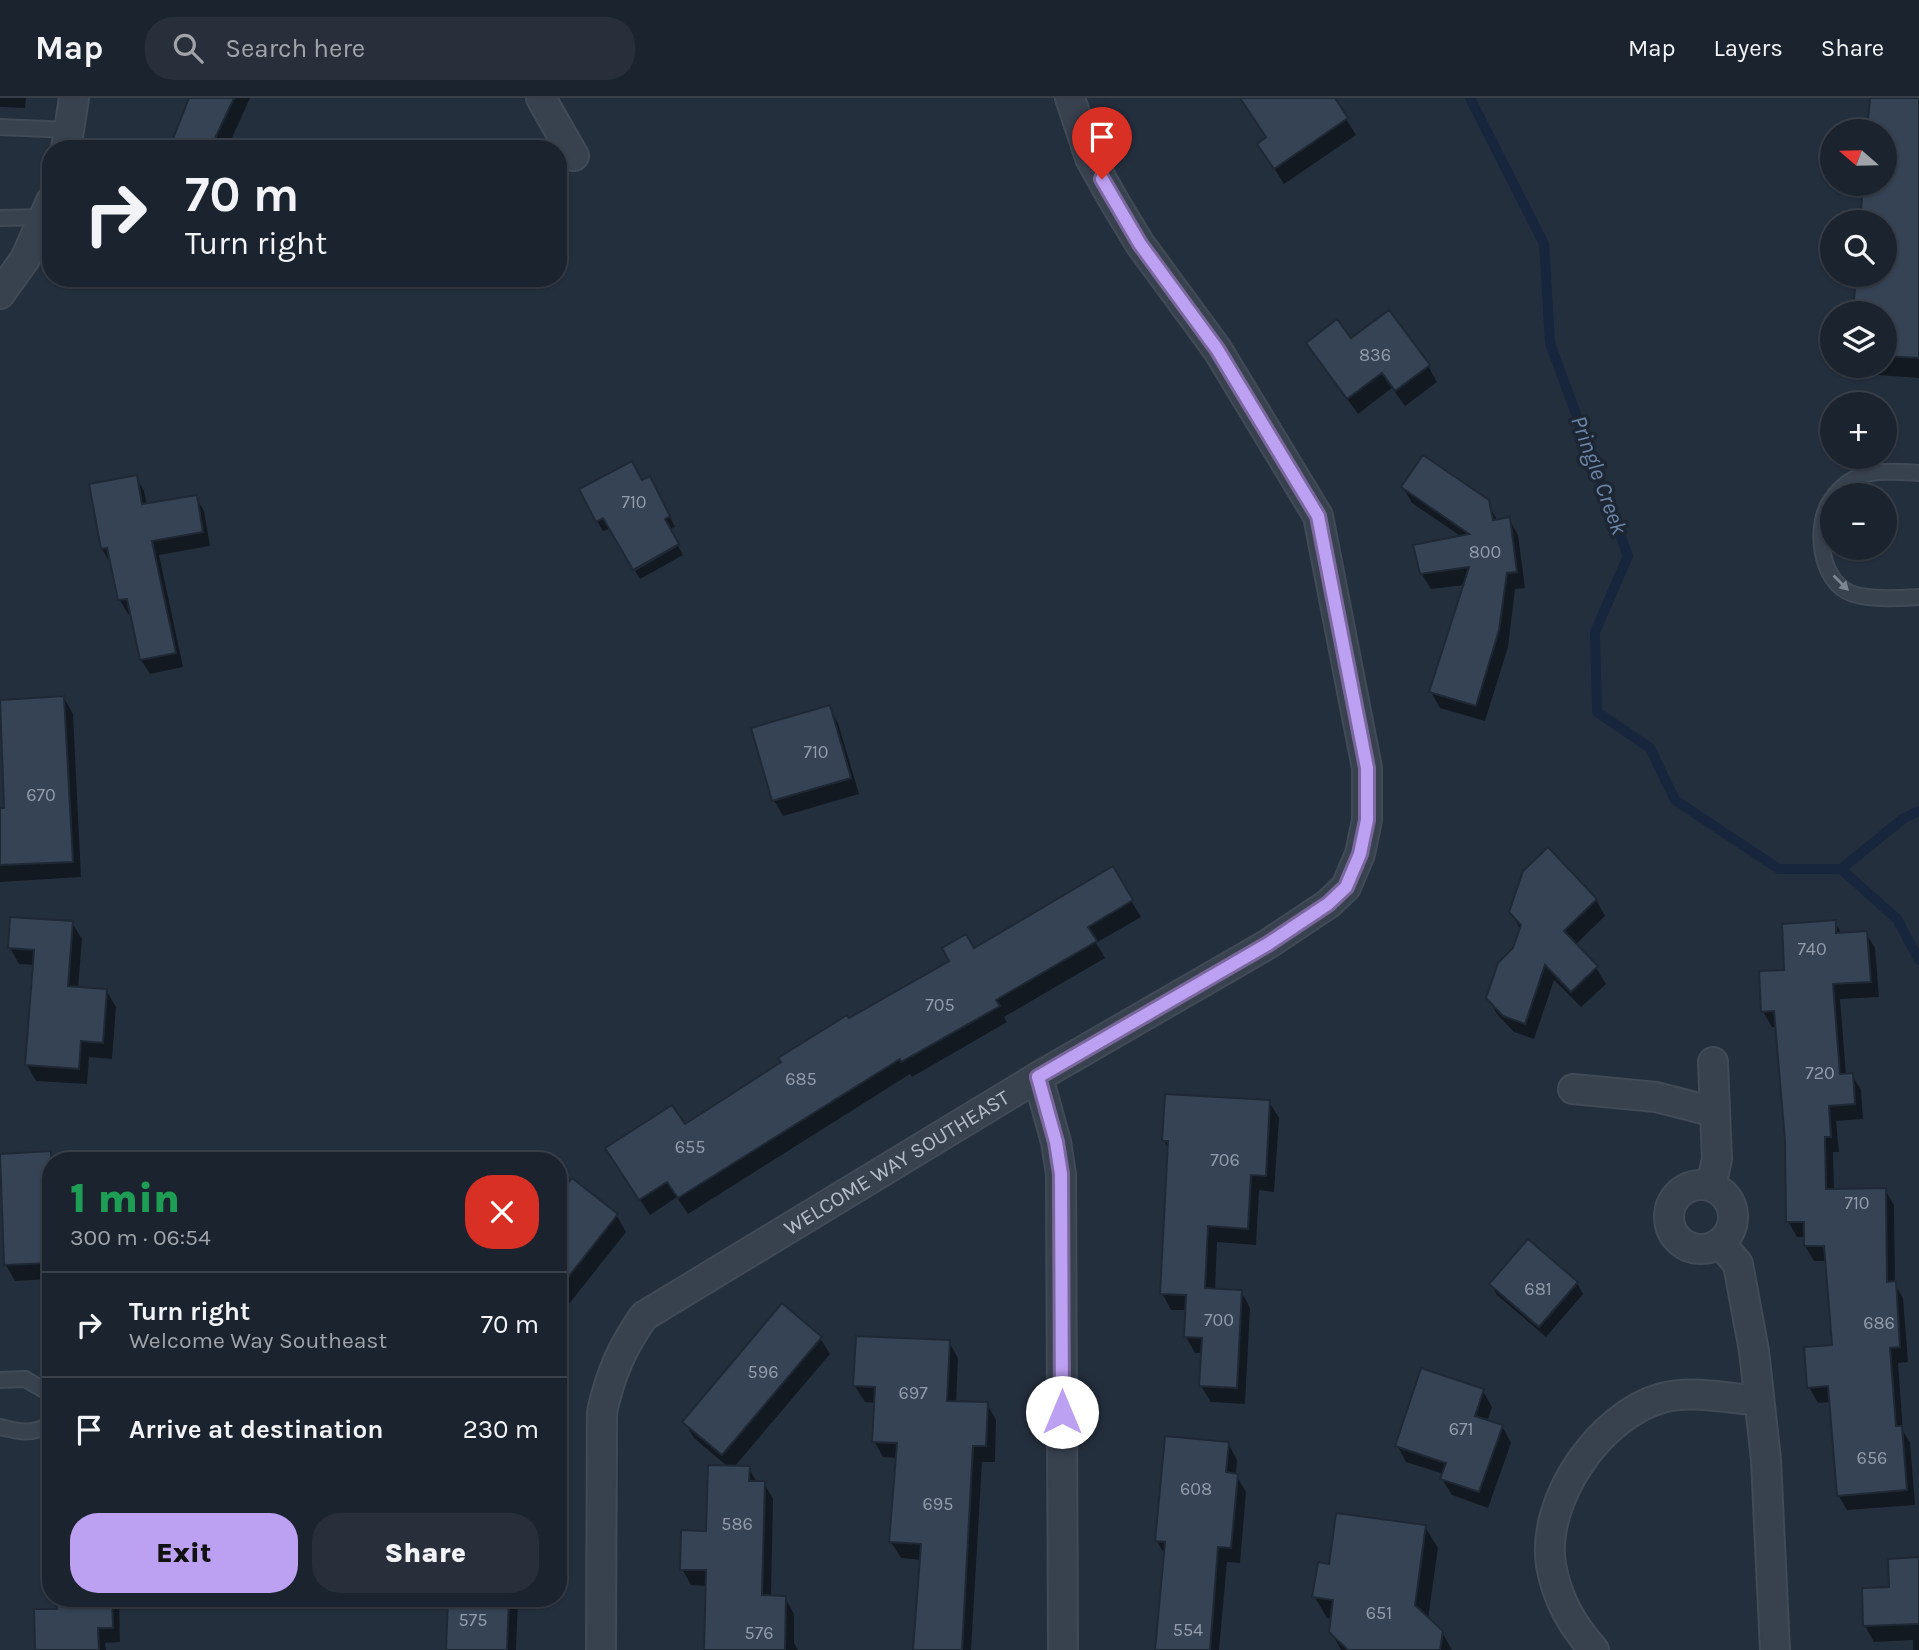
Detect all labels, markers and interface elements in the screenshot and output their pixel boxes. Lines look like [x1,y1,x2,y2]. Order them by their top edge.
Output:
search box [145,17,635,80]
text: Map [35,29,103,67]
icon: search [169,29,207,67]
text: Search here [225,33,365,64]
text: Map [1628,34,1676,62]
text: Layers [1714,34,1783,62]
text: Share [1821,34,1884,62]
pin [1072,107,1132,179]
icon: arrive [1083,118,1121,156]
north arrow [1820,119,1897,196]
map controls [1820,119,1897,560]
text: 70 m [185,166,299,223]
icon: right [70,168,161,259]
button: search [1820,210,1897,287]
text: Turn right [185,225,327,262]
button: layers [1820,301,1897,378]
house number: 836 [1359,344,1391,366]
button: + [1820,392,1897,469]
water label: Pringle Creek [1565,412,1633,538]
button: − [1820,483,1897,560]
house number: 710 [621,491,647,513]
house number: 800 [1469,541,1501,563]
one-way arrow [1832,574,1849,590]
house number: 710 [803,741,829,763]
house number: 670 [26,784,56,806]
house number: 740 [1797,938,1827,960]
house number: 705 [925,994,955,1016]
house number: 720 [1805,1062,1835,1084]
house number: 685 [785,1068,817,1090]
street label: WELCOME WAY SOUTHEAST [780,1085,1014,1240]
house number: 655 [675,1136,705,1158]
house number: 706 [1210,1149,1240,1171]
text: 1 min [70,1173,180,1223]
button: close [465,1175,539,1249]
house number: 710 [1844,1192,1870,1214]
text: 300 m · 06:54 [70,1224,211,1251]
house number: 681 [1524,1278,1552,1300]
text: Turn right [129,1296,250,1327]
icon: right [70,1306,108,1344]
text: 70 m [481,1309,539,1340]
house number: 700 [1204,1309,1234,1331]
house number: 686 [1863,1312,1895,1334]
text: Welcome Way Southeast [129,1327,387,1354]
house number: 596 [748,1361,778,1383]
position arrow [1025,1375,1099,1449]
house number: 697 [898,1382,928,1404]
icon: arrive [70,1411,108,1449]
text: Arrive at destination [129,1414,383,1445]
text: 230 m [463,1414,539,1445]
house number: 671 [1449,1418,1473,1440]
house number: 656 [1857,1447,1887,1469]
house number: 608 [1180,1478,1212,1500]
house number: 695 [923,1493,953,1515]
button: Exit [70,1513,298,1593]
button: Share [312,1513,539,1593]
house number: 586 [721,1513,753,1535]
house number: 651 [1366,1602,1392,1624]
house number: 575 [459,1609,487,1631]
house number: 554 [1173,1619,1203,1641]
house number: 576 [745,1622,773,1644]

